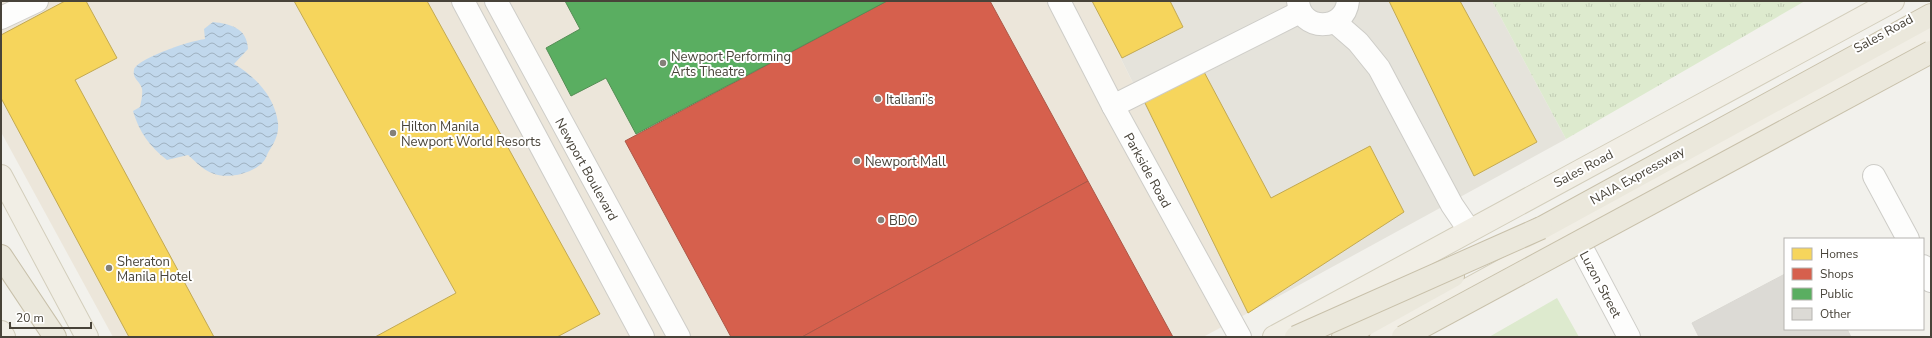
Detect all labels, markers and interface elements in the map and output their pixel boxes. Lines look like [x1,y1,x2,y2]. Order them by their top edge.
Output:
street label: Sales Road [1851,10,1916,58]
place label: Newport Performing Arts Theatre [671,48,791,81]
marker: Newport Performing Arts Theatre [658,58,668,68]
place label: Italiani’s [886,91,934,109]
marker: Italiani’s [873,94,883,104]
street label: Newport Boulevard [550,115,622,224]
place label: Hilton Manila Newport World Resorts [401,118,541,151]
marker: Hilton Manila Newport World Resorts [388,128,398,138]
street label: Parkside Road [1119,130,1175,211]
street label: NAIA Expressway [1587,142,1688,209]
street label: Sales Road [1550,146,1617,192]
place label: Newport Mall [865,153,946,171]
marker: Newport Mall [852,156,862,166]
place label: BDO [889,212,917,230]
marker: BDO [876,215,886,225]
legend [1784,238,1924,330]
text: Homes [1820,246,1858,262]
street label: Luzon Street [1575,248,1626,322]
place label: Sheraton Manila Hotel [117,253,192,286]
marker: Sheraton Manila Hotel [104,263,114,273]
text: Shops [1820,266,1854,282]
text: Public [1820,286,1854,302]
scale bar [10,304,91,330]
text: Other [1820,306,1852,322]
text: 20 m [16,310,44,326]

